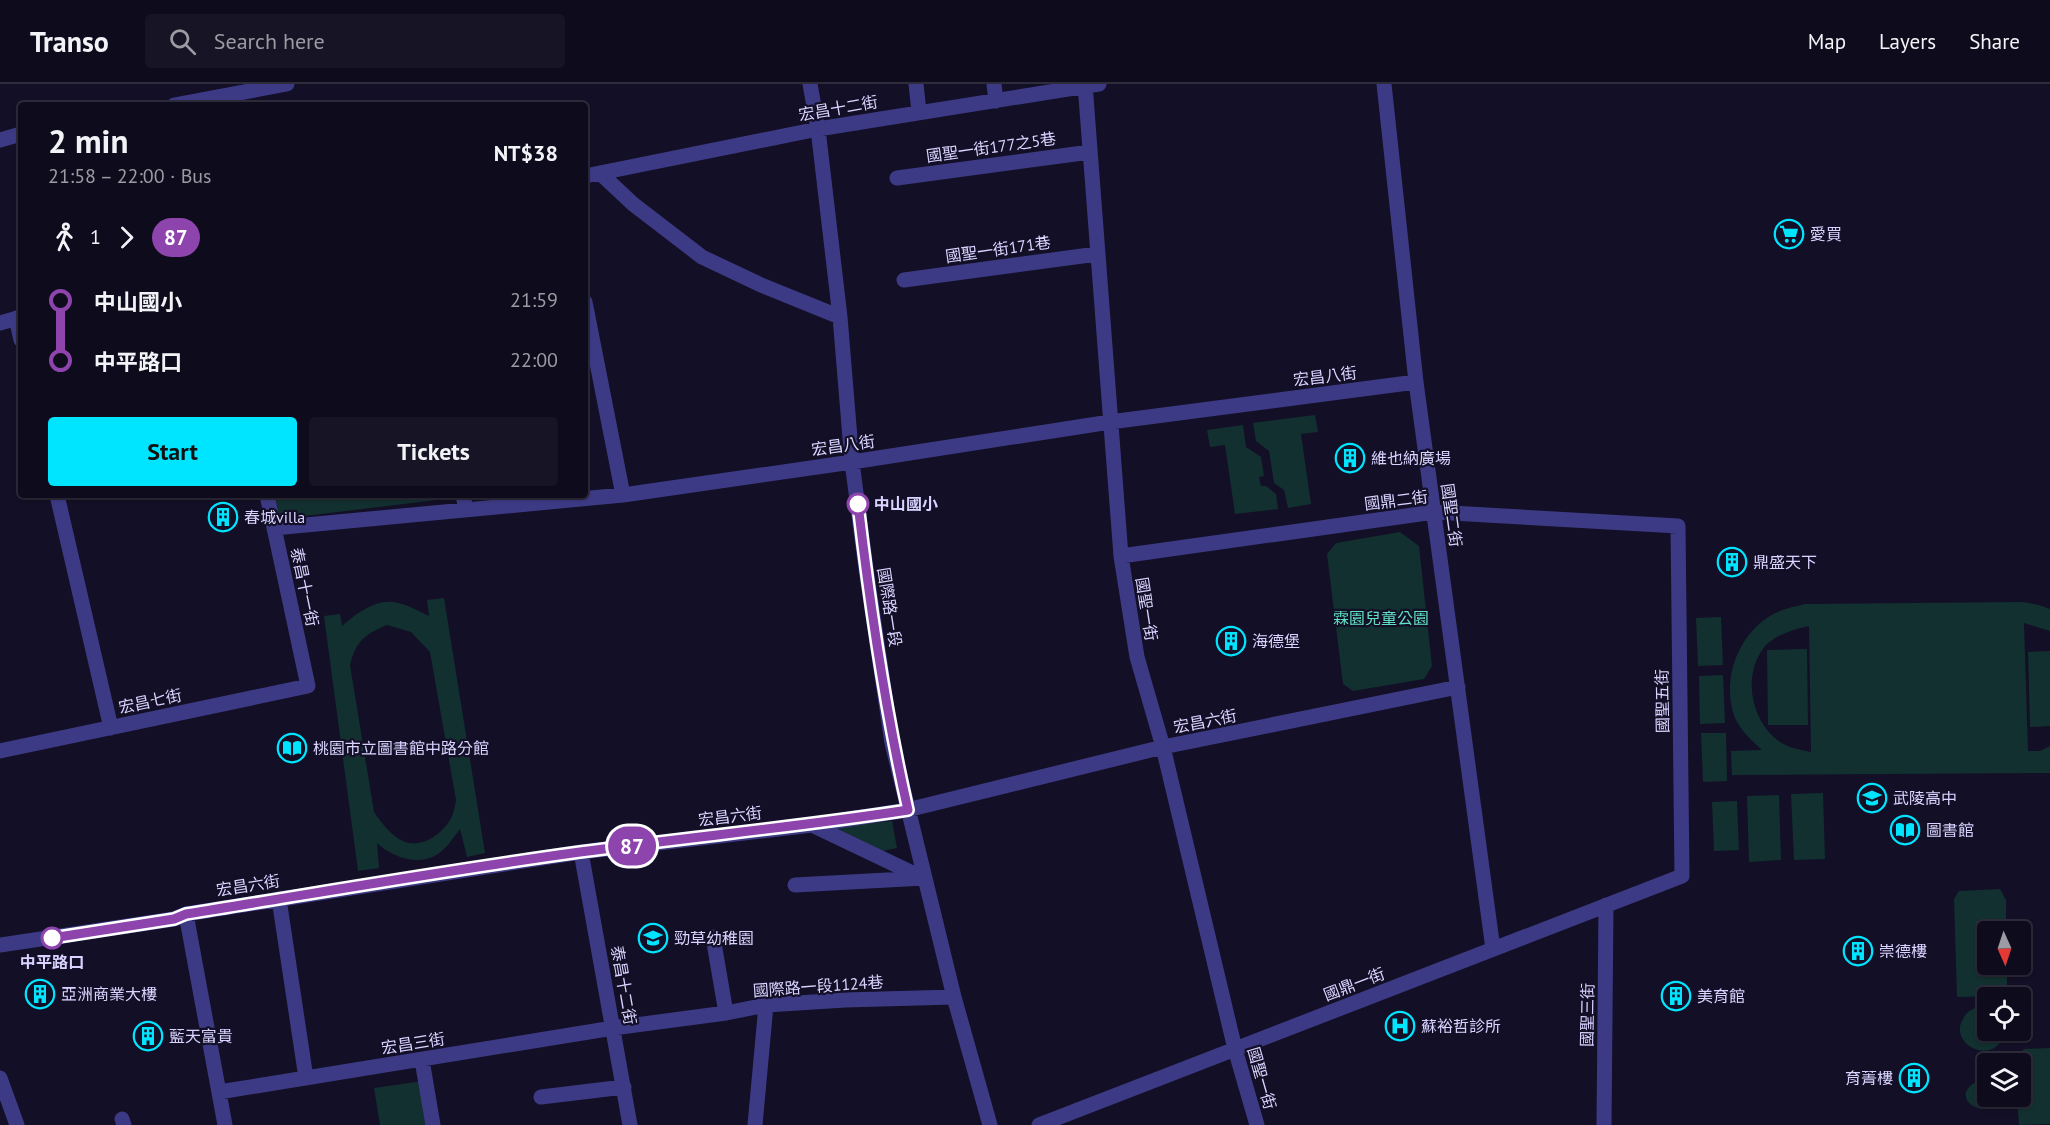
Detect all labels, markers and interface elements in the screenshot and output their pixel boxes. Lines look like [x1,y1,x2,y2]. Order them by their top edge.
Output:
search box [145,14,565,68]
text: Transo [30,23,109,60]
icon: search [166,25,199,58]
text: Search here [214,27,325,55]
text: Map [1808,28,1846,55]
text: Layers [1879,28,1936,55]
text: Share [1969,28,2020,55]
street label: 宏昌十二街 [797,91,879,125]
text: 2 min [48,119,129,162]
street label: 國聖一街177之5巷 [925,128,1057,166]
text: NT$38 [494,139,558,167]
text: 21:58 – 22:00 · Bus [48,163,212,189]
supermarket icon: 愛買 [1773,218,1805,250]
icon: walk [48,221,81,254]
icon: forward [110,221,143,254]
text: 1 [90,224,101,250]
text: 87 [164,224,188,251]
place label: 愛買 [1810,224,1842,244]
street label: 國聖一街171巷 [944,232,1052,266]
text: 21:59 [510,287,558,313]
text: 中山國小 [94,288,182,316]
text: 22:00 [510,347,558,373]
text: 中平路口 [94,348,182,376]
street label: 宏昌八街 [1292,362,1358,390]
button: Start [48,417,297,486]
button: Tickets [309,417,558,486]
street label: 宏昌八街 [810,431,876,459]
building icon: 維也納廣場 [1334,442,1366,474]
place label: 維也納廣場 [1371,448,1451,468]
street label: 國聖二街 [1438,482,1466,548]
street label: 國鼎二街 [1363,486,1429,514]
marker: 中山國小 [847,493,869,515]
place label: 中山國小 [874,494,938,514]
building icon: 春城villa [207,501,239,533]
place label: 春城villa [244,507,305,527]
street label: 泰昌十一街 [287,546,323,628]
building icon: 鼎盛天下 [1716,546,1748,578]
place label: 鼎盛天下 [1753,552,1817,572]
street label: 國際路一段 [874,566,906,648]
street label: 國聖一街 [1132,576,1162,642]
park label: 霖園兒童公園 [1333,608,1429,628]
building icon: 海德堡 [1215,625,1247,657]
place label: 海德堡 [1252,631,1300,651]
street label: 國聖五街 [1651,669,1673,733]
street label: 宏昌七街 [117,685,183,717]
street label: 宏昌六街 [1172,705,1238,737]
library icon: 桃園市立圖書館中路分館 [276,732,308,764]
place label: 桃園市立圖書館中路分館 [313,738,489,758]
school or university icon: 武陵高中 [1856,782,1888,814]
place label: 武陵高中 [1893,788,1957,808]
street label: 宏昌六街 [697,802,763,830]
library icon: 圖書館 [1889,814,1921,846]
place label: 圖書館 [1926,820,1974,840]
line badge: 87 [605,826,659,866]
text: 87 [620,833,644,860]
street label: 宏昌六街 [215,870,281,900]
north arrow [1977,921,2031,975]
map controls [1977,921,2031,1107]
school or university icon: 勁草幼稚園 [637,922,669,954]
marker: 中平路口 [41,927,63,949]
place label: 勁草幼稚園 [674,928,754,948]
building icon: 崇德樓 [1842,935,1874,967]
place label: 崇德樓 [1879,941,1927,961]
street label: 泰昌十二街 [607,944,641,1026]
place label: 中平路口 [20,952,84,972]
street label: 國鼎一街 [1321,963,1387,1005]
street label: 國際路一段1124巷 [752,971,884,1001]
building icon: 亞洲商業大樓 [24,978,56,1010]
building icon: 美育館 [1660,980,1692,1012]
street label: 國聖三街 [1576,983,1598,1047]
place label: 亞洲商業大樓 [61,984,157,1004]
place label: 美育館 [1697,986,1745,1006]
button: locate [1977,987,2031,1041]
hospital icon: 蘇裕哲診所 [1384,1010,1416,1042]
place label: 蘇裕哲診所 [1421,1016,1501,1036]
building icon: 藍天富貴 [132,1020,164,1052]
place label: 藍天富貴 [169,1026,233,1046]
street label: 宏昌三街 [380,1028,446,1058]
street label: 國聖一街 [1244,1044,1280,1112]
button: layers [1977,1053,2031,1107]
building icon: 育菁樓 [1898,1062,1930,1094]
place label: 育菁樓 [1845,1068,1893,1088]

